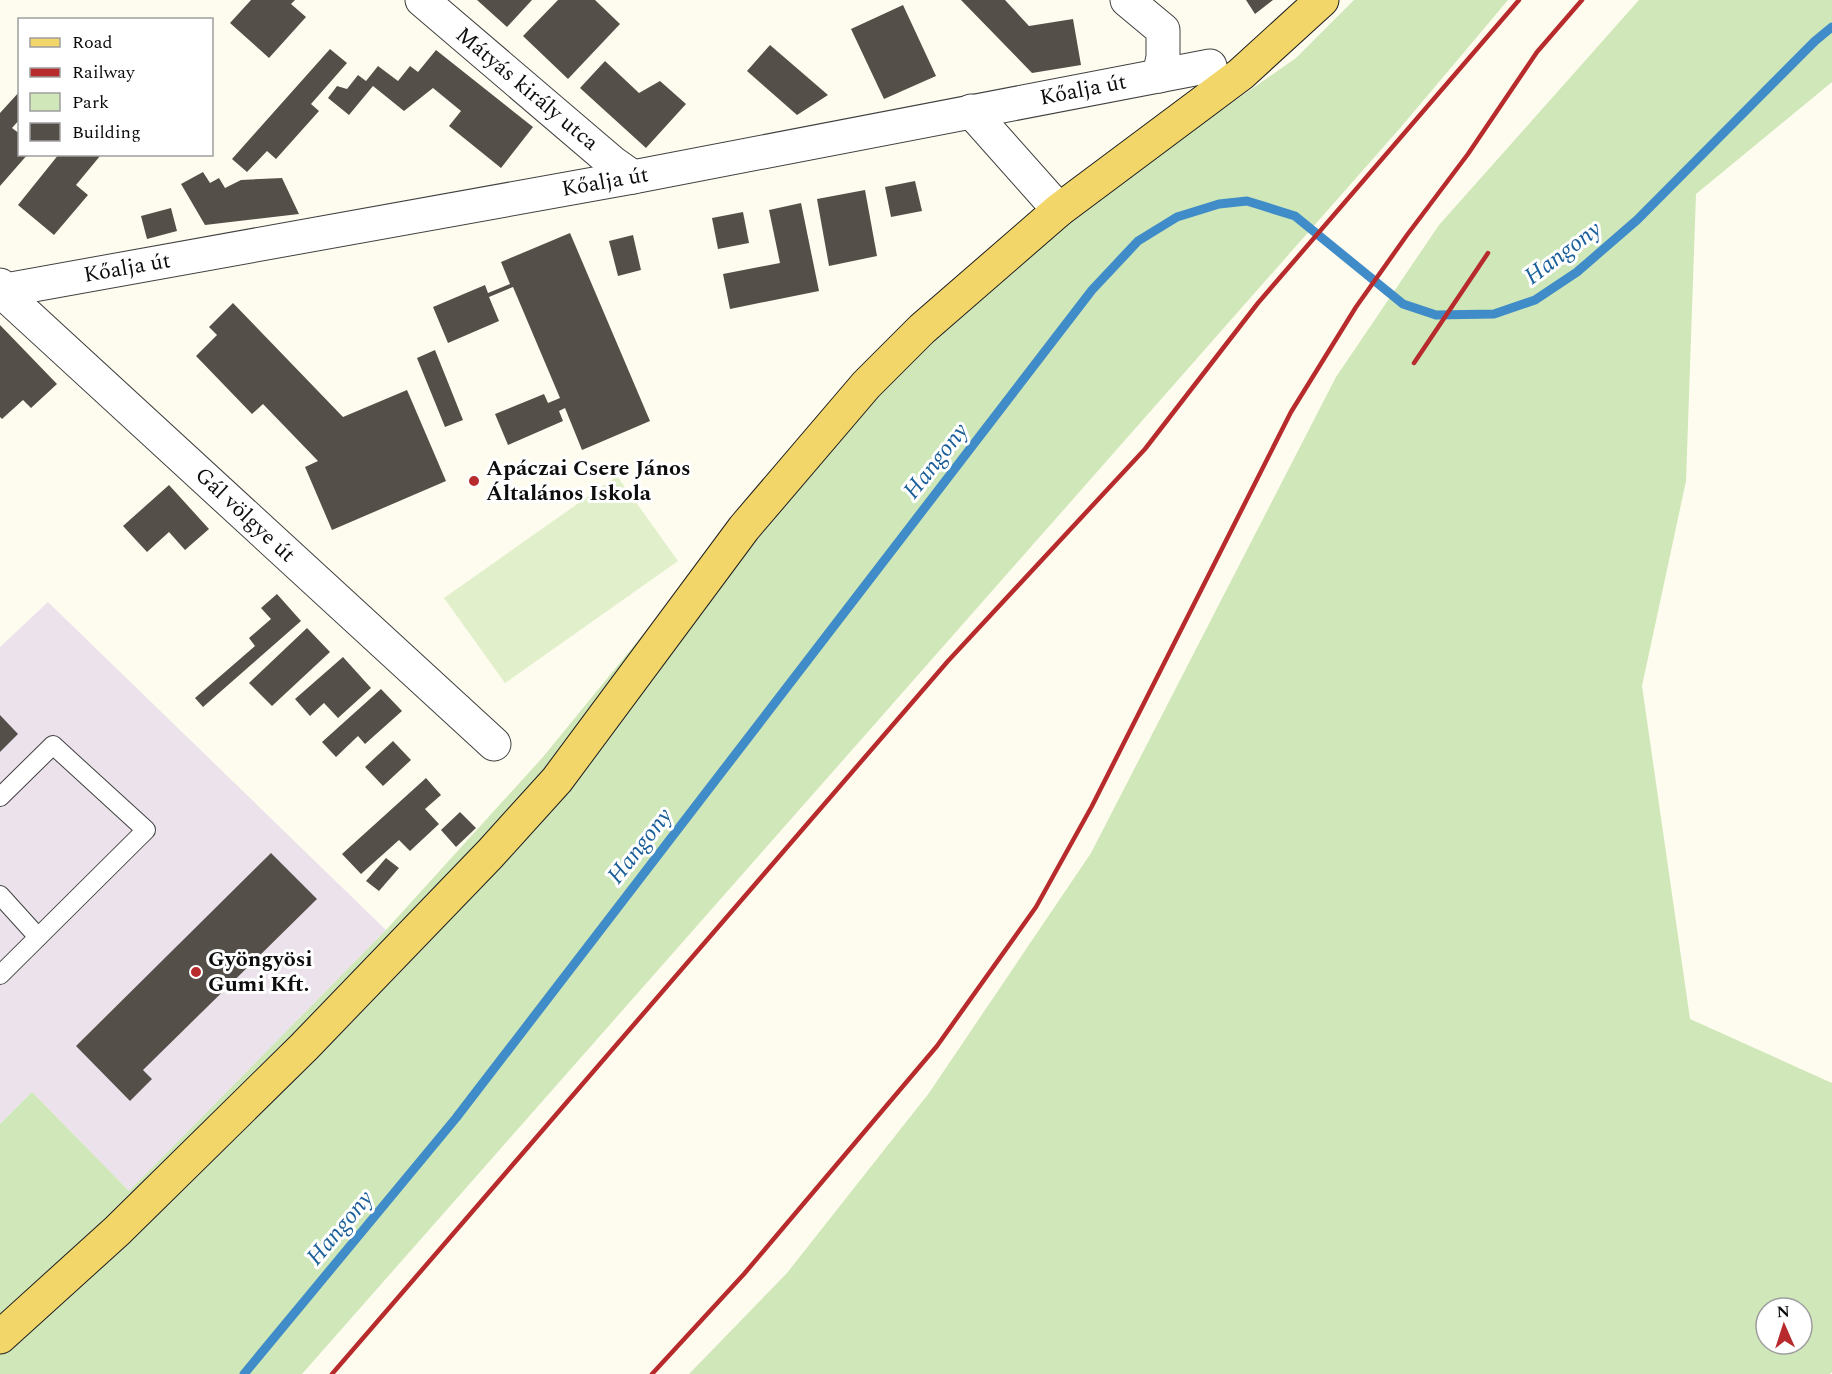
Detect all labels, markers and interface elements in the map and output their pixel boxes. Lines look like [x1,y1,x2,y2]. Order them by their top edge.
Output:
legend [18,18,213,156]
street label: Mátyás király utca [448,19,606,159]
text: Road [72,29,113,56]
text: Railway [72,59,136,86]
street label: Kőalja út [1037,65,1129,115]
text: Park [72,89,109,116]
text: Building [72,119,141,146]
street label: Kőalja út [559,158,651,206]
water label: Hangony [1517,212,1609,294]
street label: Kőalja út [81,244,173,292]
water label: Hangony [895,415,978,507]
place label: Apáczai Csere János Általános Iskola [486,452,691,510]
street label: Gál völgye út [187,460,303,571]
marker: Apáczai Csere János Általános Iskola [467,474,481,488]
water label: Hangony [599,800,682,892]
place label: Gyöngyösi Gumi Kft. [208,943,313,1001]
marker: Gyöngyösi Gumi Kft. [189,965,203,979]
water label: Hangony [298,1182,382,1273]
north arrow [1754,1296,1814,1356]
text: N [1776,1300,1790,1324]

